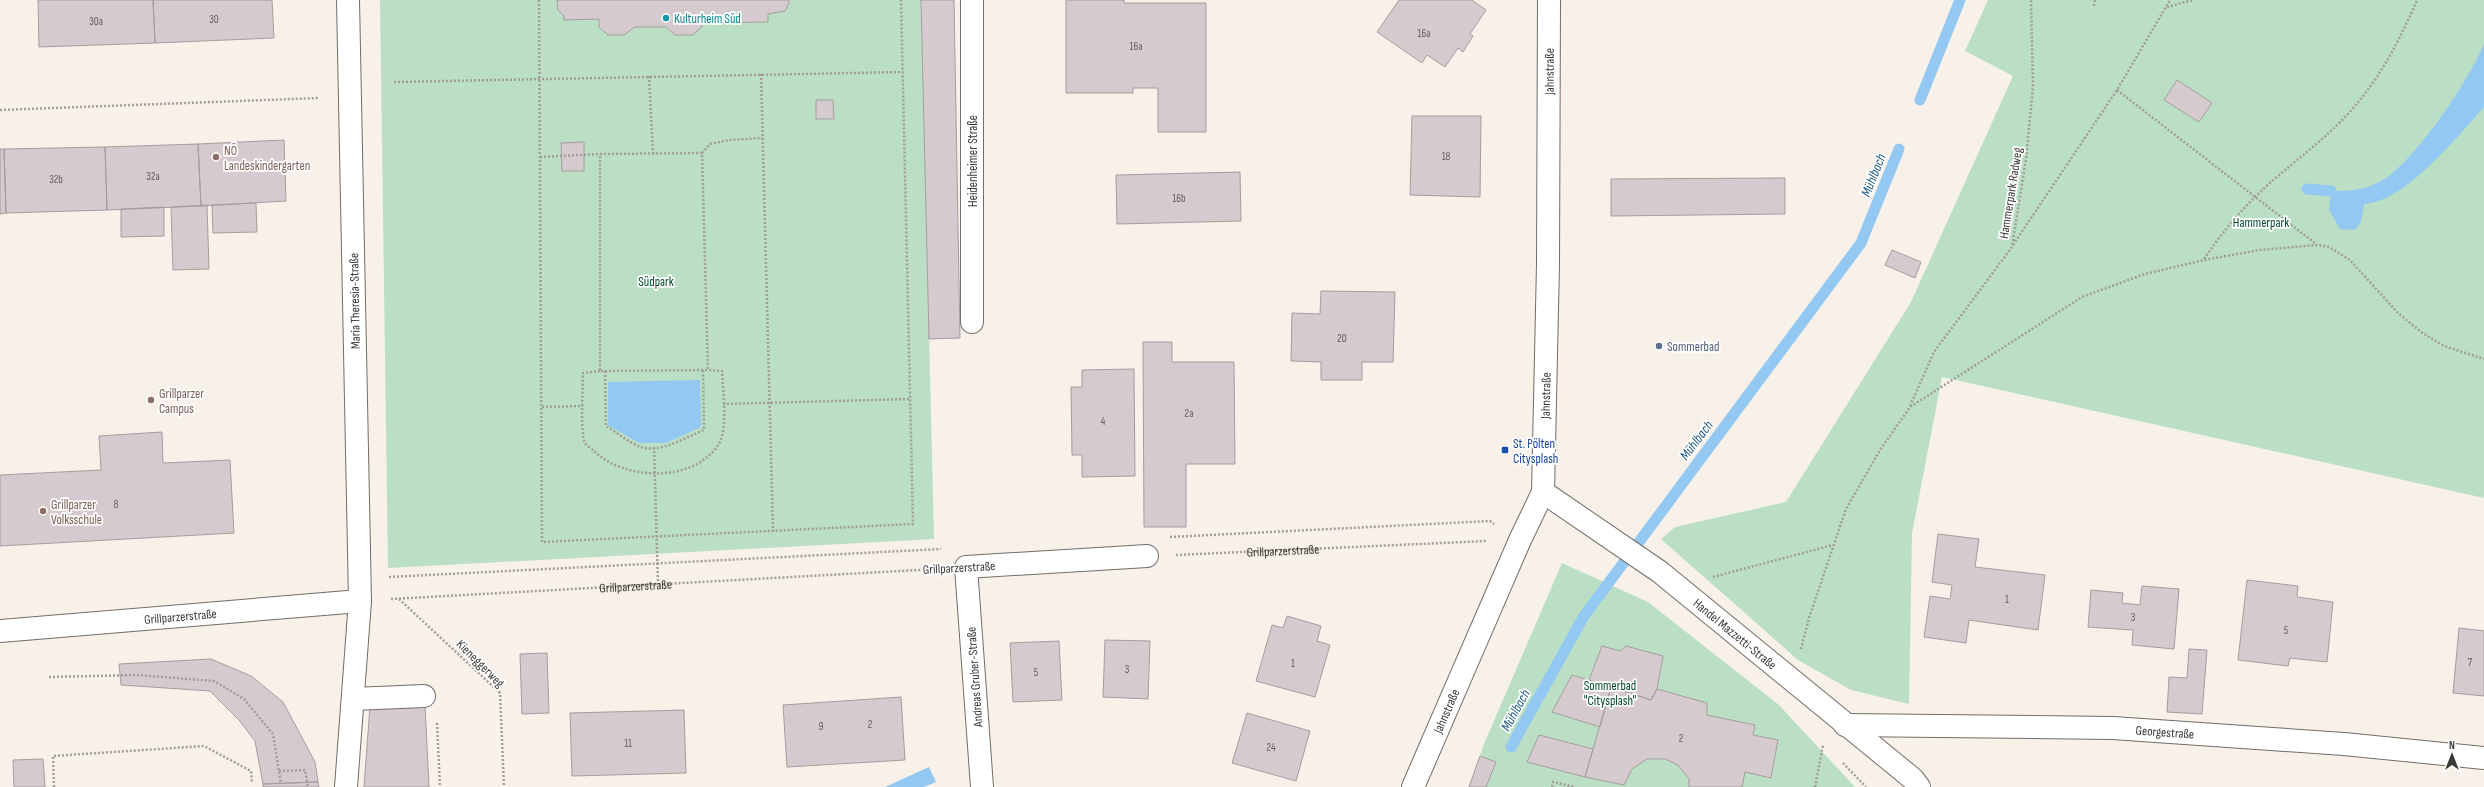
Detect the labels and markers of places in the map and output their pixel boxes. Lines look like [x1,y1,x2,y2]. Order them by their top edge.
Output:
place label: Kulturheim Süd [674,11,741,27]
marker: Kulturheim Süd [661,13,671,23]
place label: NÖ Landeskindergarten [224,142,310,174]
marker: NÖ Landeskindergarten [211,152,221,162]
place label: Sommerbad [1667,339,1719,355]
marker: Sommerbad [1654,341,1664,351]
place label: Grillparzer Campus [159,386,204,417]
marker: Grillparzer Campus [146,395,156,405]
place label: St. Pölten Citysplash [1513,436,1558,467]
marker: St. Pölten Citysplash [1500,445,1510,455]
place label: Grillparzer Volksschule [51,497,102,528]
marker: Grillparzer Volksschule [38,506,48,516]

